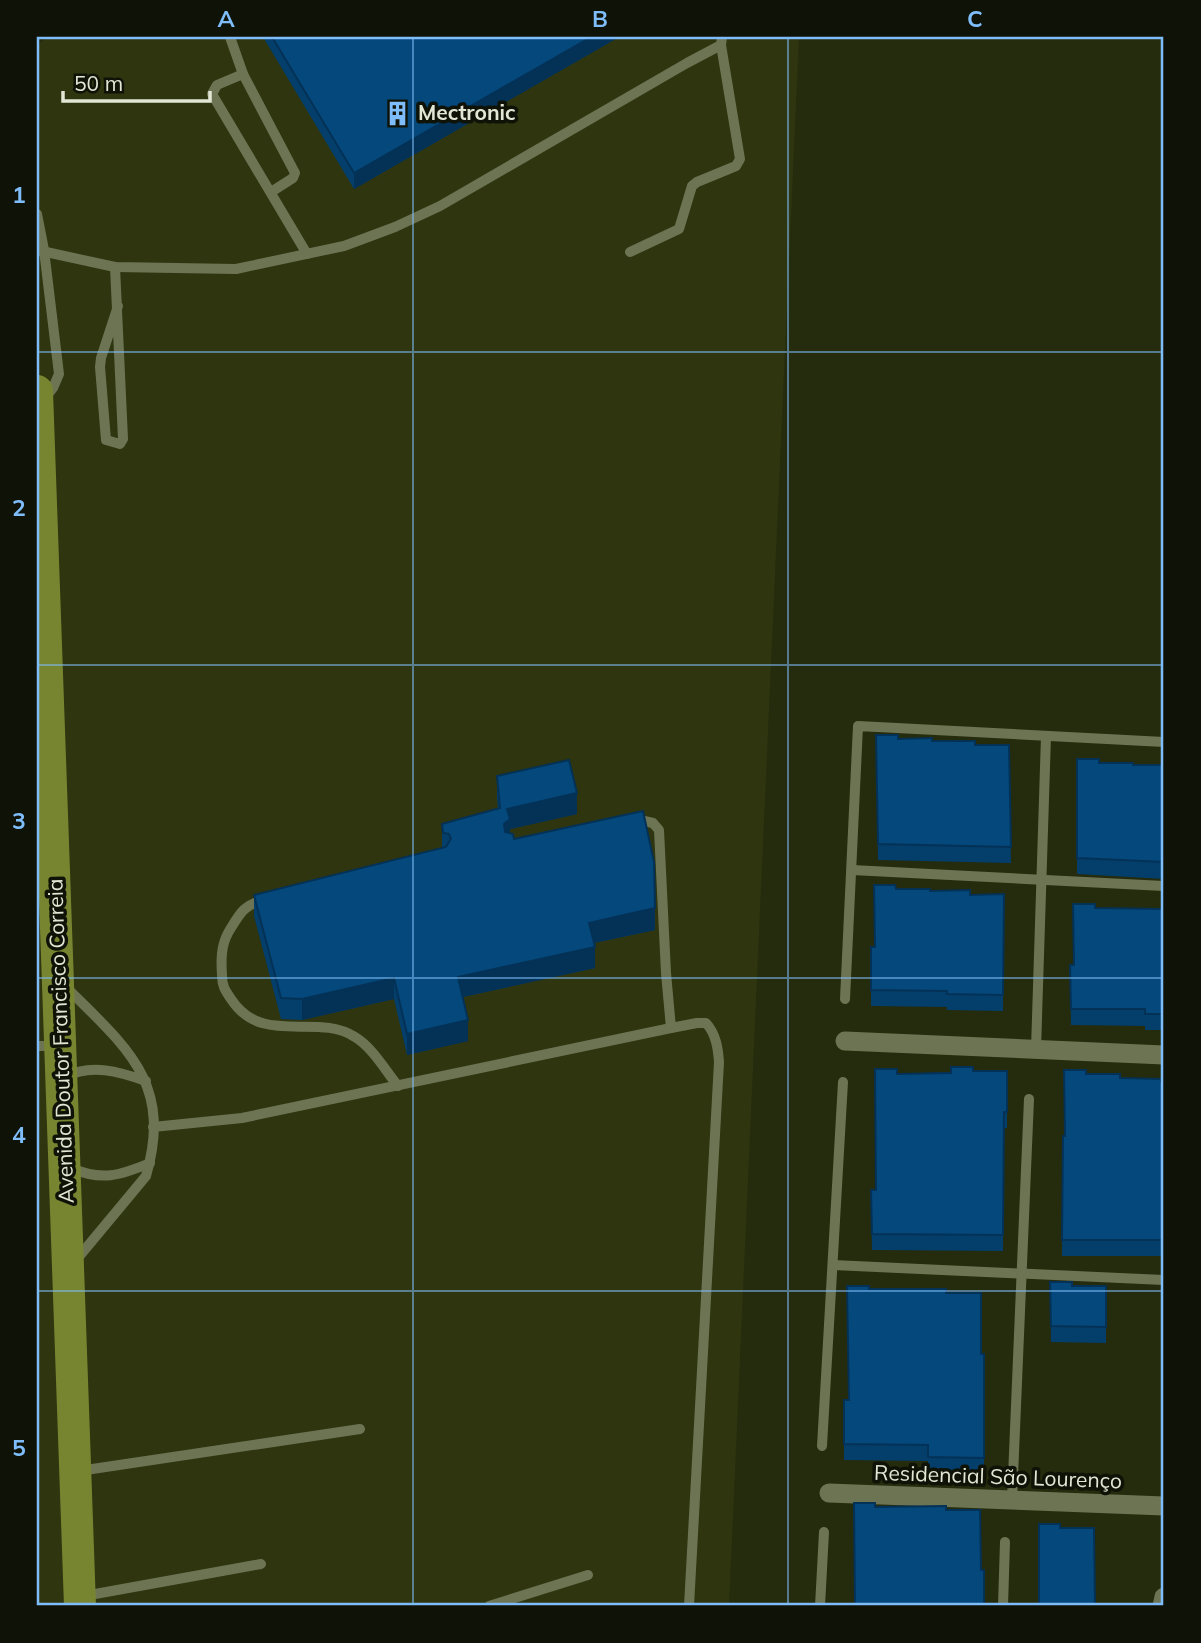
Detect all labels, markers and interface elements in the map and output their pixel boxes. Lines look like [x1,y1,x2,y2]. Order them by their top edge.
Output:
text: A [217,4,235,33]
text: B [592,4,608,33]
text: C [967,4,983,33]
scale bar [63,60,210,104]
text: 50 m [74,70,123,96]
building icon: Mectronic [384,99,412,127]
place label: Mectronic [418,99,516,125]
text: 1 [12,180,26,209]
text: 2 [12,493,26,522]
text: 3 [12,806,26,835]
street label: Avenida Doutor Francisco Correia [41,878,79,1204]
text: 4 [12,1120,26,1149]
text: 5 [12,1433,26,1462]
street label: Residencial São Lourenço [874,1459,1122,1493]

